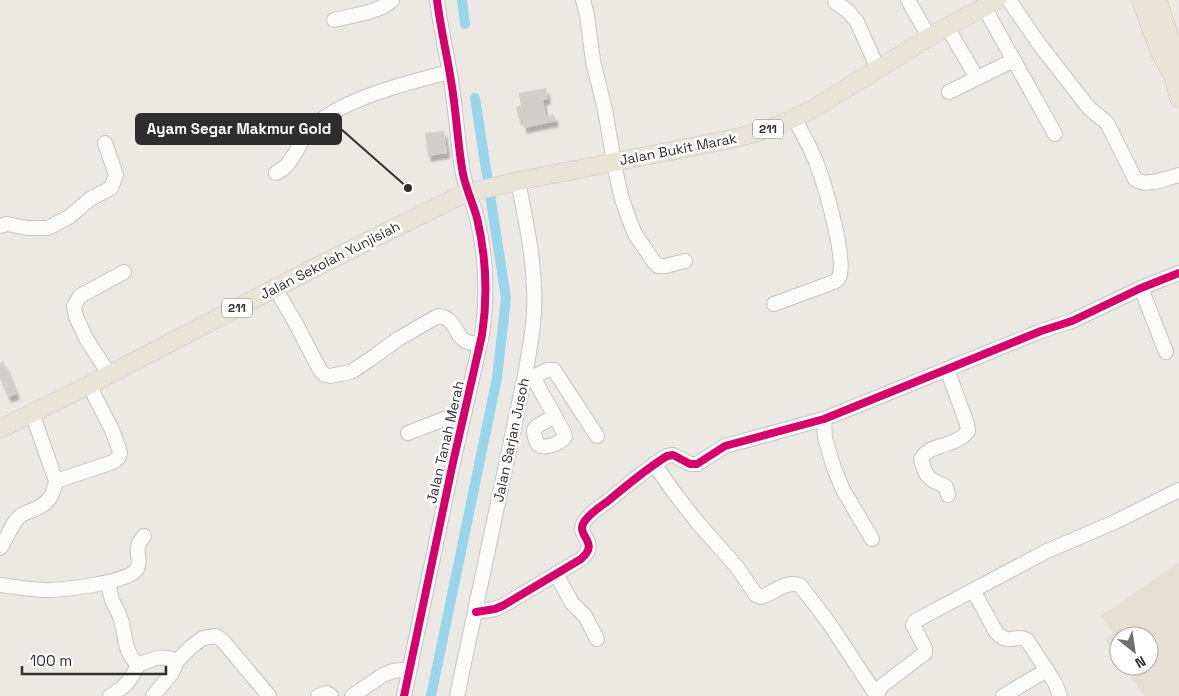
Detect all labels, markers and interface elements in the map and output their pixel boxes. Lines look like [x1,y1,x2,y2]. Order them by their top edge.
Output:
callout: Ayam Segar Makmur Gold [136,114,341,144]
text: Ayam Segar Makmur Gold [147,119,331,138]
road number: 211 [753,120,783,138]
street label: Jalan Bukit Marak [618,129,739,169]
street label: Jalan Sekolah Yunjisiah [257,217,403,303]
road number: 211 [222,298,252,318]
street label: Jalan Sarjan Jusoh [489,376,533,504]
street label: Jalan Tanah Merah [422,379,468,505]
north arrow [1109,626,1159,676]
scale bar [22,644,166,676]
text: 100 m [30,651,72,670]
text: N [1132,652,1149,672]

